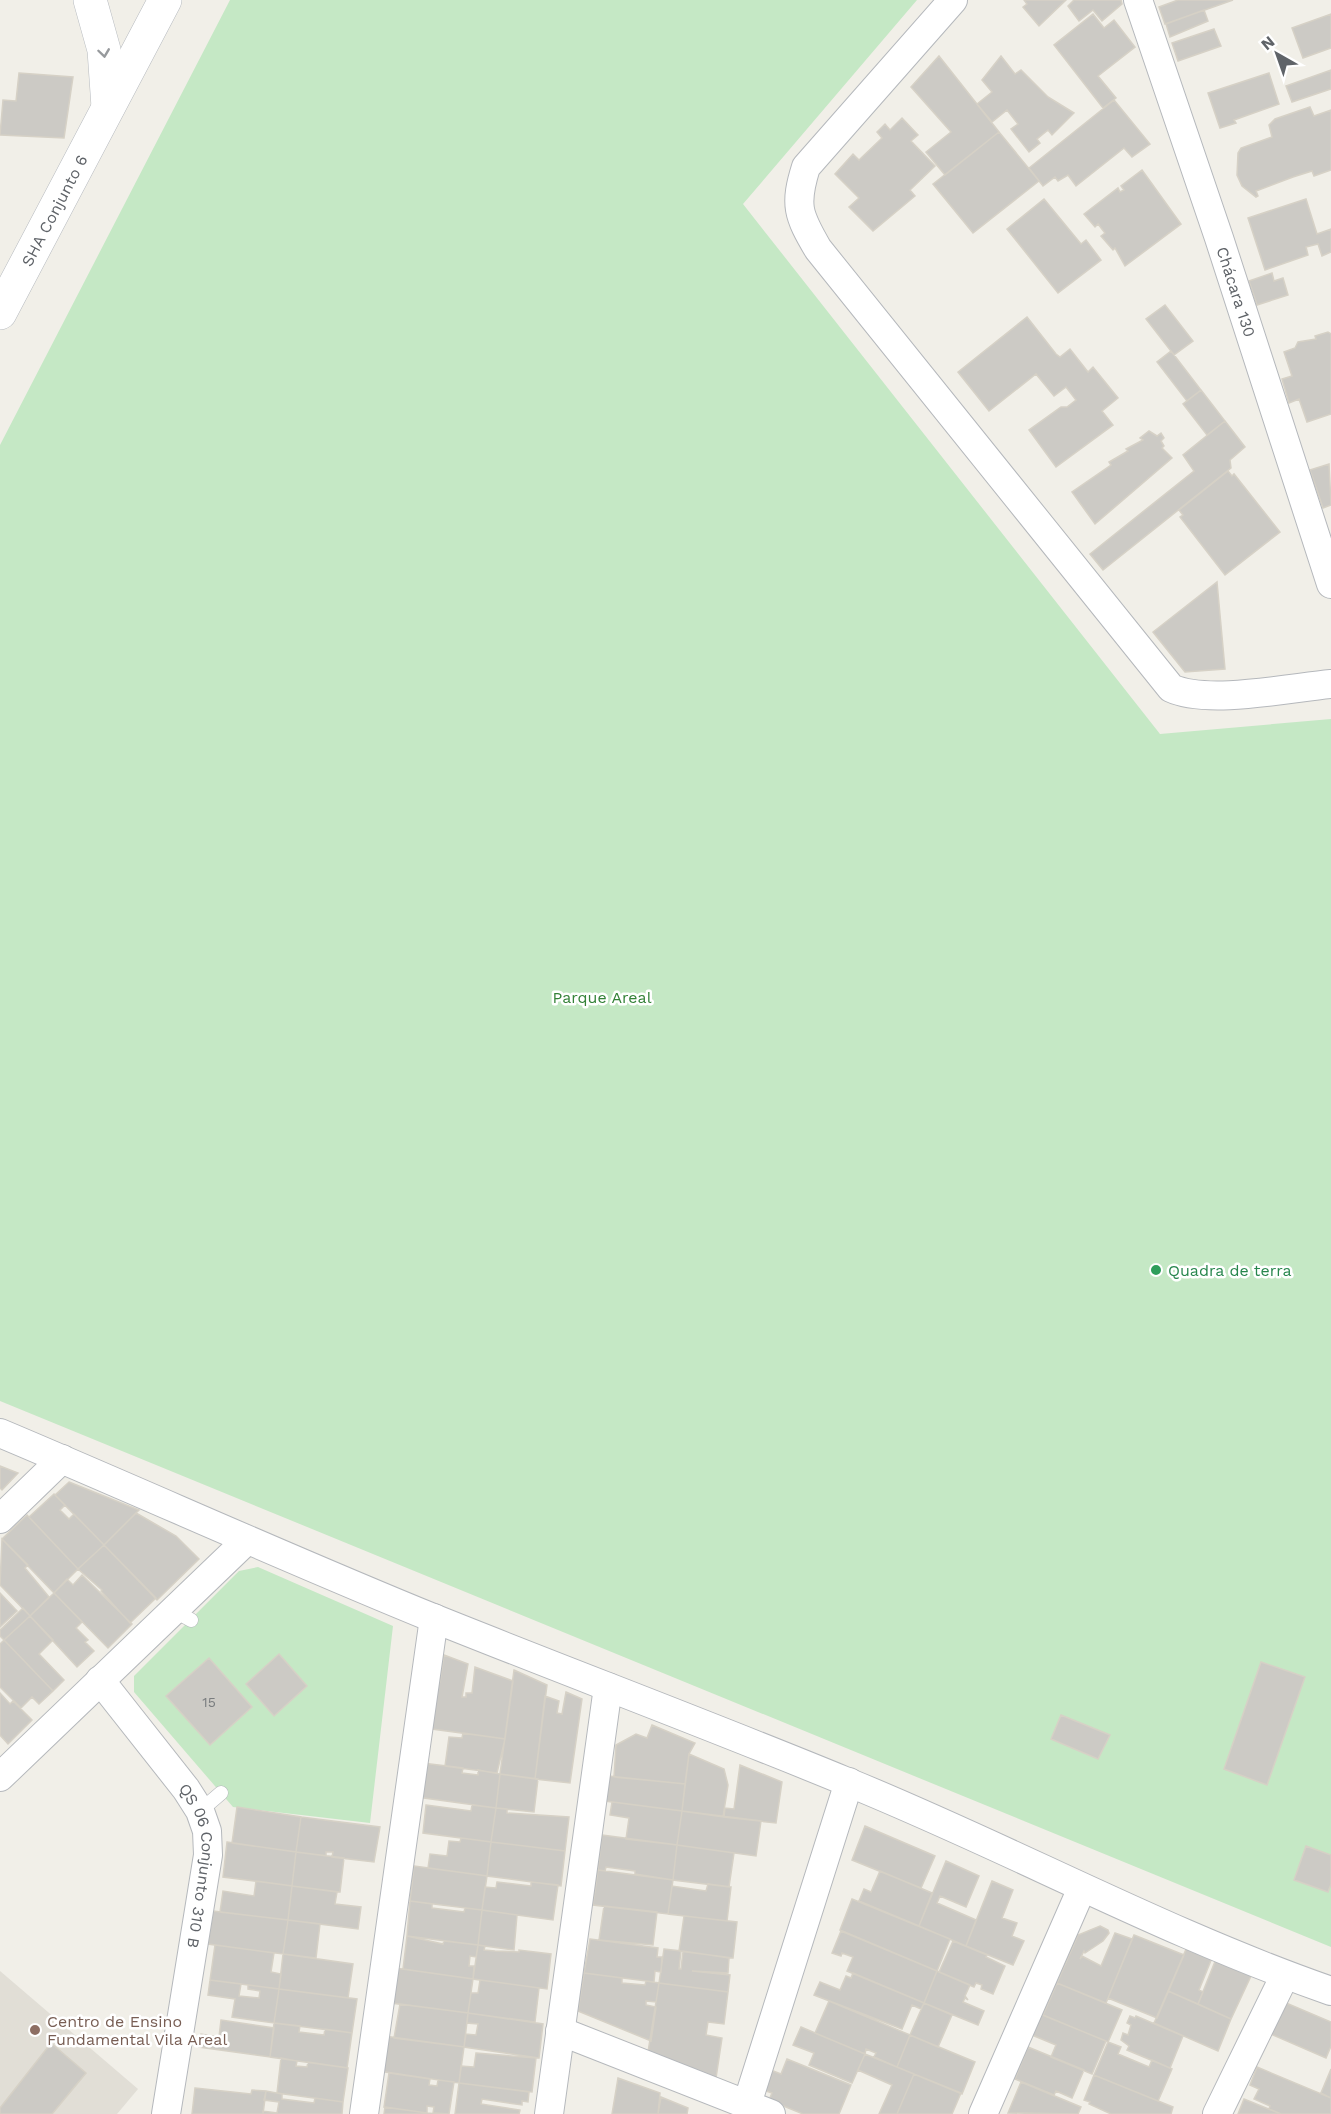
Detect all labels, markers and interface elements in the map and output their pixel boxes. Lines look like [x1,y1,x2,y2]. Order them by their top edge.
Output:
north arrow [1247,24,1307,84]
text: N [1257,32,1278,54]
one-way arrow [97,48,109,57]
street label: SHA Conjunto 6 [17,151,91,269]
street label: Chácara 130 [1213,244,1260,339]
park label: Parque Areal [552,988,652,1007]
place label: Quadra de terra [1168,1261,1292,1280]
marker: Quadra de terra [1149,1263,1163,1277]
house number: 15 [202,1694,216,1710]
street label: QS 06 Conjunto 310 B [175,1780,218,1949]
place label: Centro de Ensino Fundamental Vila Areal [47,2012,227,2049]
marker: Centro de Ensino Fundamental Vila Areal [28,2023,42,2037]

